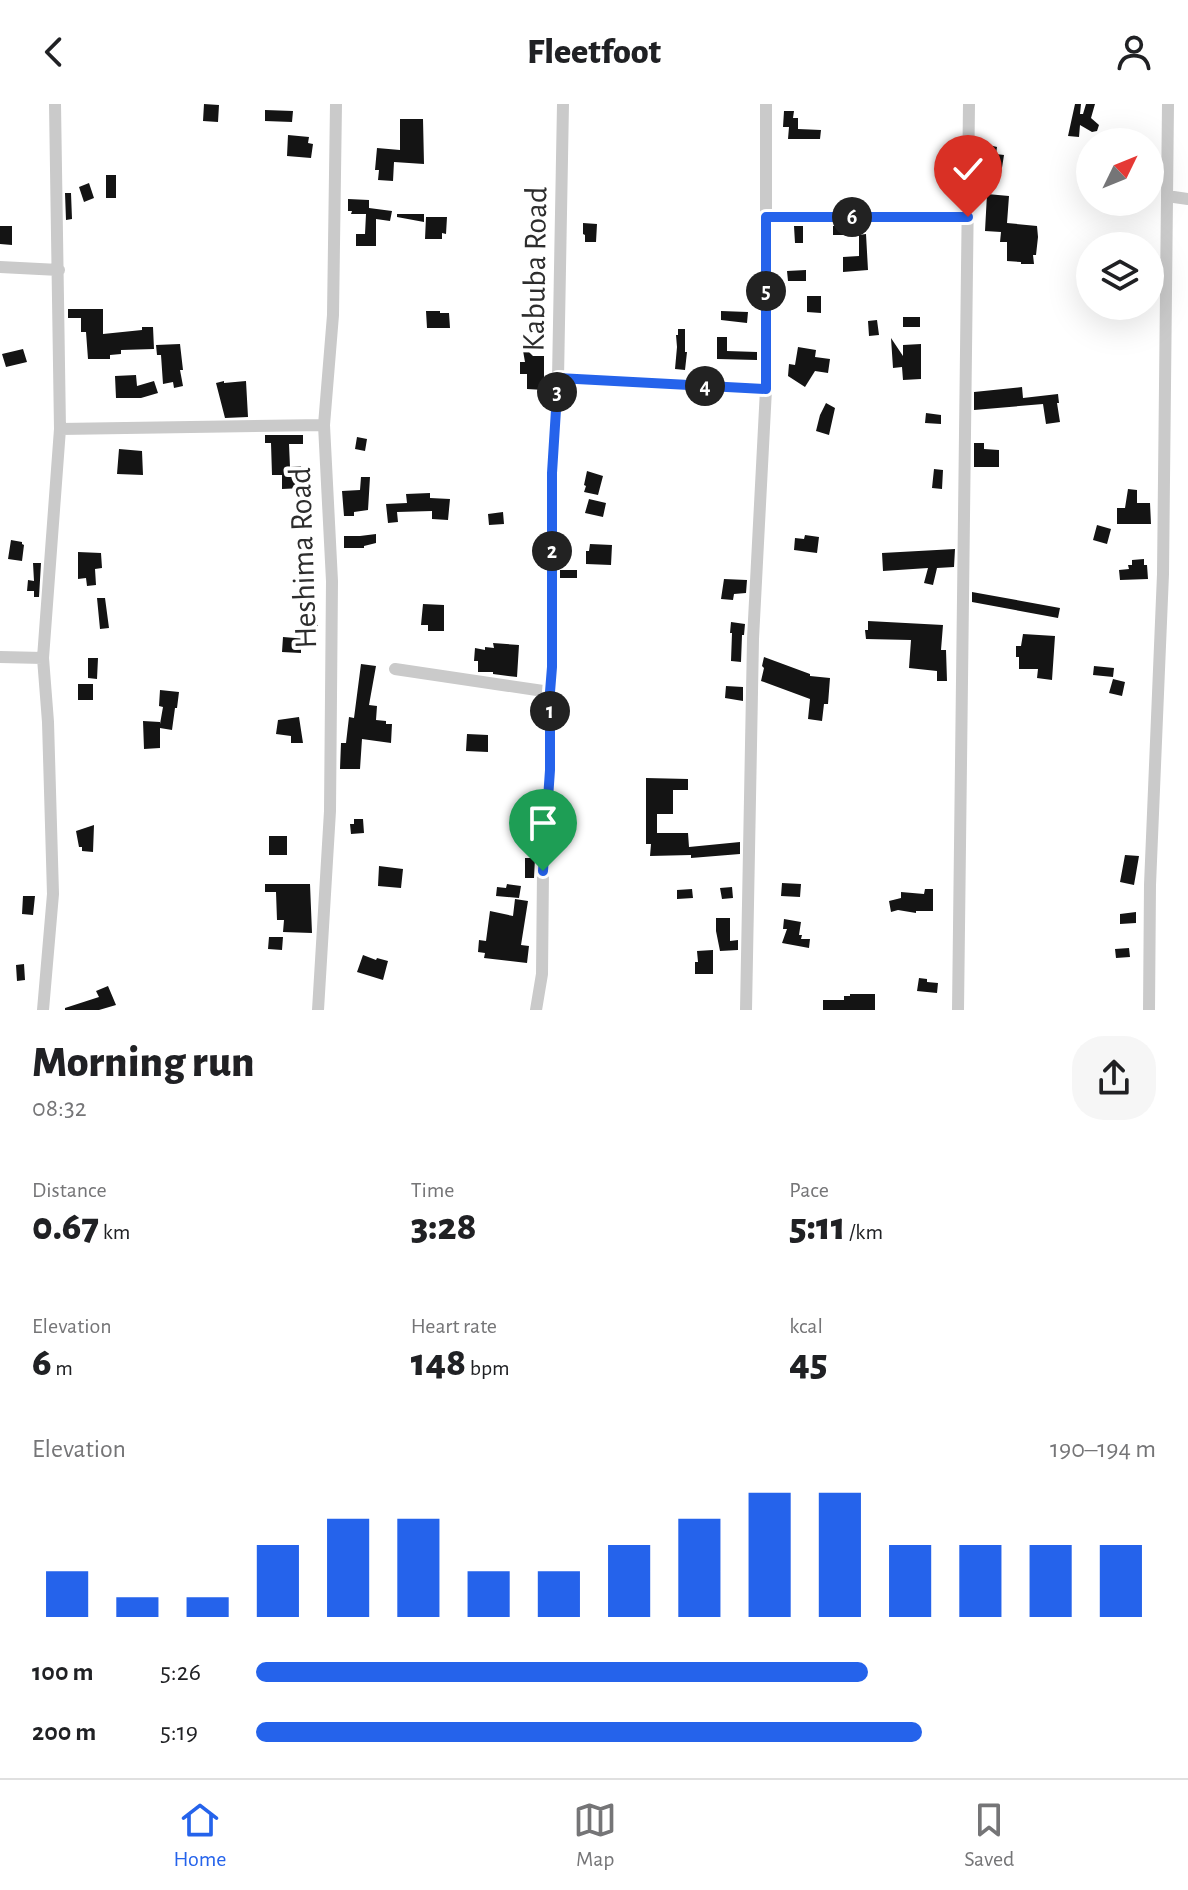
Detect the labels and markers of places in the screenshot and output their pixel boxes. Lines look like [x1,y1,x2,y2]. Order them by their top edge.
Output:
pin [934,135,1002,217]
pin: 6 [832,197,872,237]
pin: 5 [746,271,786,311]
pin: 4 [685,366,725,406]
pin: 3 [537,372,577,412]
pin: 2 [532,531,572,571]
pin: 1 [530,691,570,731]
pin [509,789,577,871]

